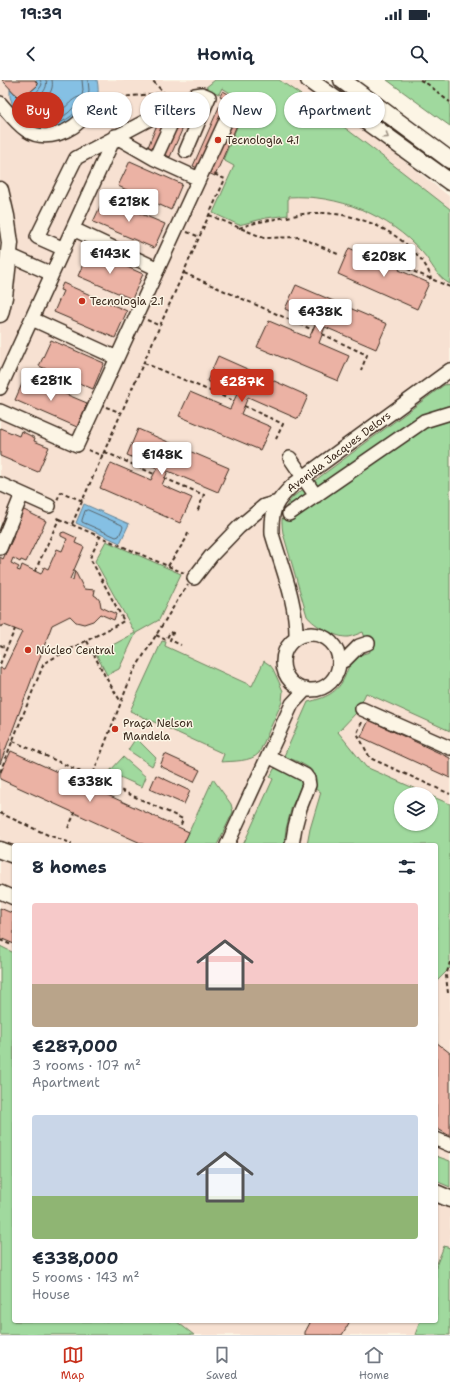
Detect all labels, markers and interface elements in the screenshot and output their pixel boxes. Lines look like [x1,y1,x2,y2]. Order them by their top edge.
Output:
text: 19:39 [20,4,62,24]
text: Homiq [197,42,253,66]
icon: back [20,43,42,65]
icon: search [408,43,430,65]
chip: Buy [12,92,64,128]
chip: Rent [72,92,132,128]
chip: Filters [140,92,210,128]
chip: New [218,92,276,128]
chip: Apartment [284,92,385,128]
one-way arrow [382,131,389,139]
place label: Tecnologia 4.1 [226,133,299,148]
marker: Tecnologia 4.1 [213,135,223,145]
pin: €218K [101,189,157,223]
text: €218K [108,193,150,210]
pin: €143K [82,241,138,275]
pin: €208K [356,244,412,278]
text: €143K [90,245,130,262]
text: €208K [362,248,406,265]
place label: Tecnologia 2.1 [90,294,164,309]
marker: Tecnologia 2.1 [77,296,87,306]
pin: €438K [292,299,348,333]
text: €438K [298,303,342,320]
pin: €281K [23,368,79,402]
pin: €287K [214,369,270,403]
text: €281K [30,372,72,389]
text: €287K [220,373,264,390]
street label: Avenida Jacques Delors [284,408,394,496]
pin: €148K [134,442,190,476]
text: €148K [141,446,183,463]
place label: Núcleo Central [36,643,115,658]
marker: Núcleo Central [23,645,33,655]
place label: Praça Nelson Mandela [123,716,193,744]
marker: Praça Nelson Mandela [110,724,120,734]
pin: €338K [62,769,118,803]
text: €338K [68,773,112,790]
map controls [394,787,438,831]
button: layers [394,787,438,831]
text: 8 homes [32,856,107,878]
icon: filters [396,856,418,878]
icon: home [189,929,261,1001]
text: €287,000 [32,1035,118,1057]
text: 3 rooms · 107 m² [32,1057,141,1074]
text: Apartment [32,1074,100,1091]
icon: home [189,1141,261,1213]
text: €338,000 [32,1247,118,1269]
text: 5 rooms · 143 m² [32,1269,140,1286]
text: House [32,1286,70,1303]
tab: Map [61,1344,84,1383]
tab: Saved [206,1344,237,1383]
tab: Home [359,1344,389,1383]

